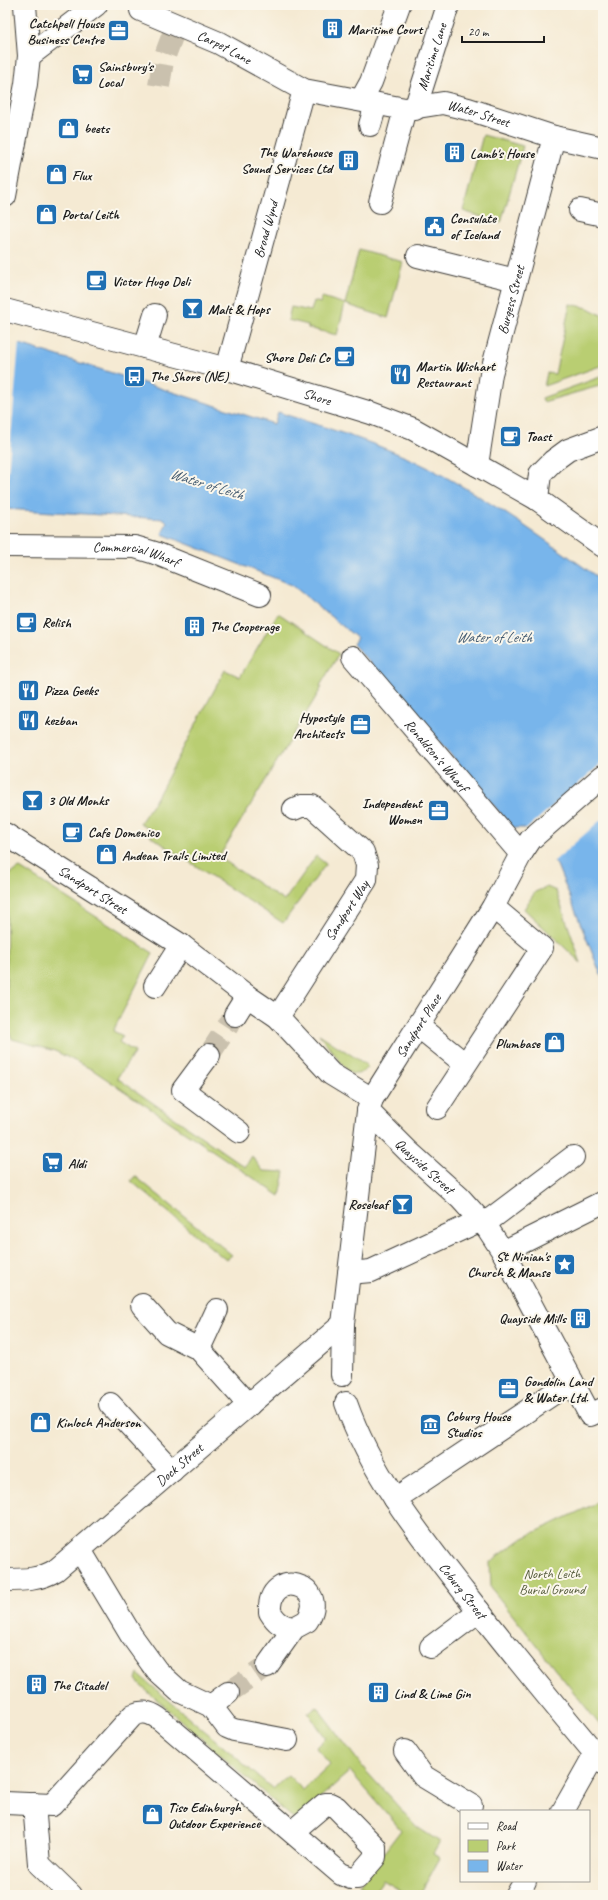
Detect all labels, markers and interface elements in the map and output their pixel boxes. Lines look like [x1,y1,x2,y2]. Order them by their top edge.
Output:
place label: Catchpell House Business Centre [27,15,105,48]
building icon: Maritime Court [319,16,345,42]
office icon: Catchpell House Business Centre [106,18,132,44]
scale bar [462,18,544,44]
street label: Maritime Lane [414,20,451,92]
place label: Maritime Court [348,21,425,38]
text: 20 m [468,24,490,40]
street label: Carpet Lane [195,27,255,69]
place label: Sainsbury's Local [98,58,155,91]
supermarket icon: Sainsbury's Local [69,61,95,87]
street label: Water Street [446,96,513,131]
shop icon: beets [56,115,82,141]
place label: beets [84,120,111,137]
building icon: Lamb's House [441,140,467,166]
place label: The Warehouse Sound Services Ltd [241,144,334,177]
place label: Lamb's House [470,145,535,162]
building icon: The Warehouse Sound Services Ltd [335,147,361,173]
shop icon: Flux [44,162,70,188]
place label: Flux [72,167,92,184]
street label: Broad Wynd [250,196,283,260]
shop icon: Portal Leith [33,201,59,227]
place label: Portal Leith [62,206,120,223]
place label: Consulate of Iceland [450,210,501,243]
public building icon: Consulate of Iceland [422,213,448,239]
street label: Burgess Street [494,262,529,336]
cafe icon: Victor Hugo Deli [83,268,109,294]
place label: Victor Hugo Deli [112,273,192,290]
bar icon: Malt & Hops [179,296,205,322]
place label: Malt & Hops [208,301,272,318]
cafe icon: Shore Deli Co [332,344,358,370]
place label: Shore Deli Co [265,349,332,366]
place label: Martin Wishart Restaurant [416,358,496,391]
restaurant icon: Martin Wishart Restaurant [388,361,414,387]
bus stop icon: The Shore (NE) [121,363,147,389]
place label: The Shore (NE) [150,368,230,385]
street label: Shore [301,385,334,410]
cafe icon: Toast [497,423,523,449]
place label: Toast [526,428,554,445]
water label: Water of Leith [168,464,247,505]
street label: Commercial Wharf [93,539,184,572]
cafe icon: Relish [13,609,39,635]
building icon: The Cooperage [182,613,208,639]
place label: Relish [42,614,71,631]
place label: The Cooperage [210,618,280,635]
water label: Water of Leith [456,628,533,647]
restaurant icon: Pizza Geeks [15,677,41,703]
place label: Pizza Geeks [44,682,100,699]
restaurant icon: kezban [16,707,42,733]
place label: Hypostyle Architects [294,709,346,742]
place label: kezban [44,712,77,729]
office icon: Hypostyle Architects [347,712,373,738]
street label: Ronaldson's Wharf [401,716,474,797]
bar icon: 3 Old Monks [20,787,46,813]
place label: 3 Old Monks [48,792,110,809]
place label: Independent Women [362,795,423,828]
office icon: Independent Women [425,798,451,824]
cafe icon: Cafe Domenico [59,819,85,845]
place label: Cafe Domenico [88,824,160,841]
shop icon: Andean Trails Limited [93,842,119,868]
place label: Andean Trails Limited [122,847,228,864]
street label: Sandport Street [55,862,131,919]
street label: Sandport Way [321,876,373,944]
street label: Sandport Place [392,990,446,1061]
shop icon: Plumbase [542,1030,568,1056]
place label: Plumbase [496,1035,541,1052]
street label: Quayside Street [391,1135,459,1199]
supermarket icon: Aldi [39,1150,65,1176]
place label: Aldi [68,1155,88,1172]
bar icon: Roseleaf [390,1191,416,1217]
place label: Roseleaf [348,1196,392,1213]
place label: St Ninian's Church & Manse [467,1248,552,1281]
place icon: St Ninian's Church & Manse [552,1251,578,1277]
building icon: Quayside Mills [568,1305,594,1331]
place label: Quayside Mills [499,1310,568,1327]
place label: Gondolin Land & Water Ltd. [524,1373,595,1406]
office icon: Gondolin Land & Water Ltd. [495,1376,521,1402]
place label: Coburg House Studios [446,1408,512,1441]
shop icon: Kinloch Anderson [27,1409,53,1435]
museum icon: Coburg House Studios [418,1411,444,1437]
place label: Kinloch Anderson [56,1414,142,1431]
street label: Dock Street [152,1439,208,1490]
street label: Coburg Street [435,1559,491,1624]
park label: North Leith Burial Ground [519,1565,587,1598]
building icon: The Citadel [24,1672,50,1698]
place label: The Citadel [52,1677,110,1694]
building icon: Lind & Lime Gin [366,1680,392,1706]
place label: Lind & Lime Gin [394,1685,471,1702]
place label: Tiso Edinburgh Outdoor Experience [168,1799,261,1832]
shop icon: Tiso Edinburgh Outdoor Experience [140,1802,166,1828]
legend [460,1810,590,1882]
text: Road [496,1818,518,1834]
text: Park [496,1838,517,1854]
text: Water [496,1858,524,1874]

